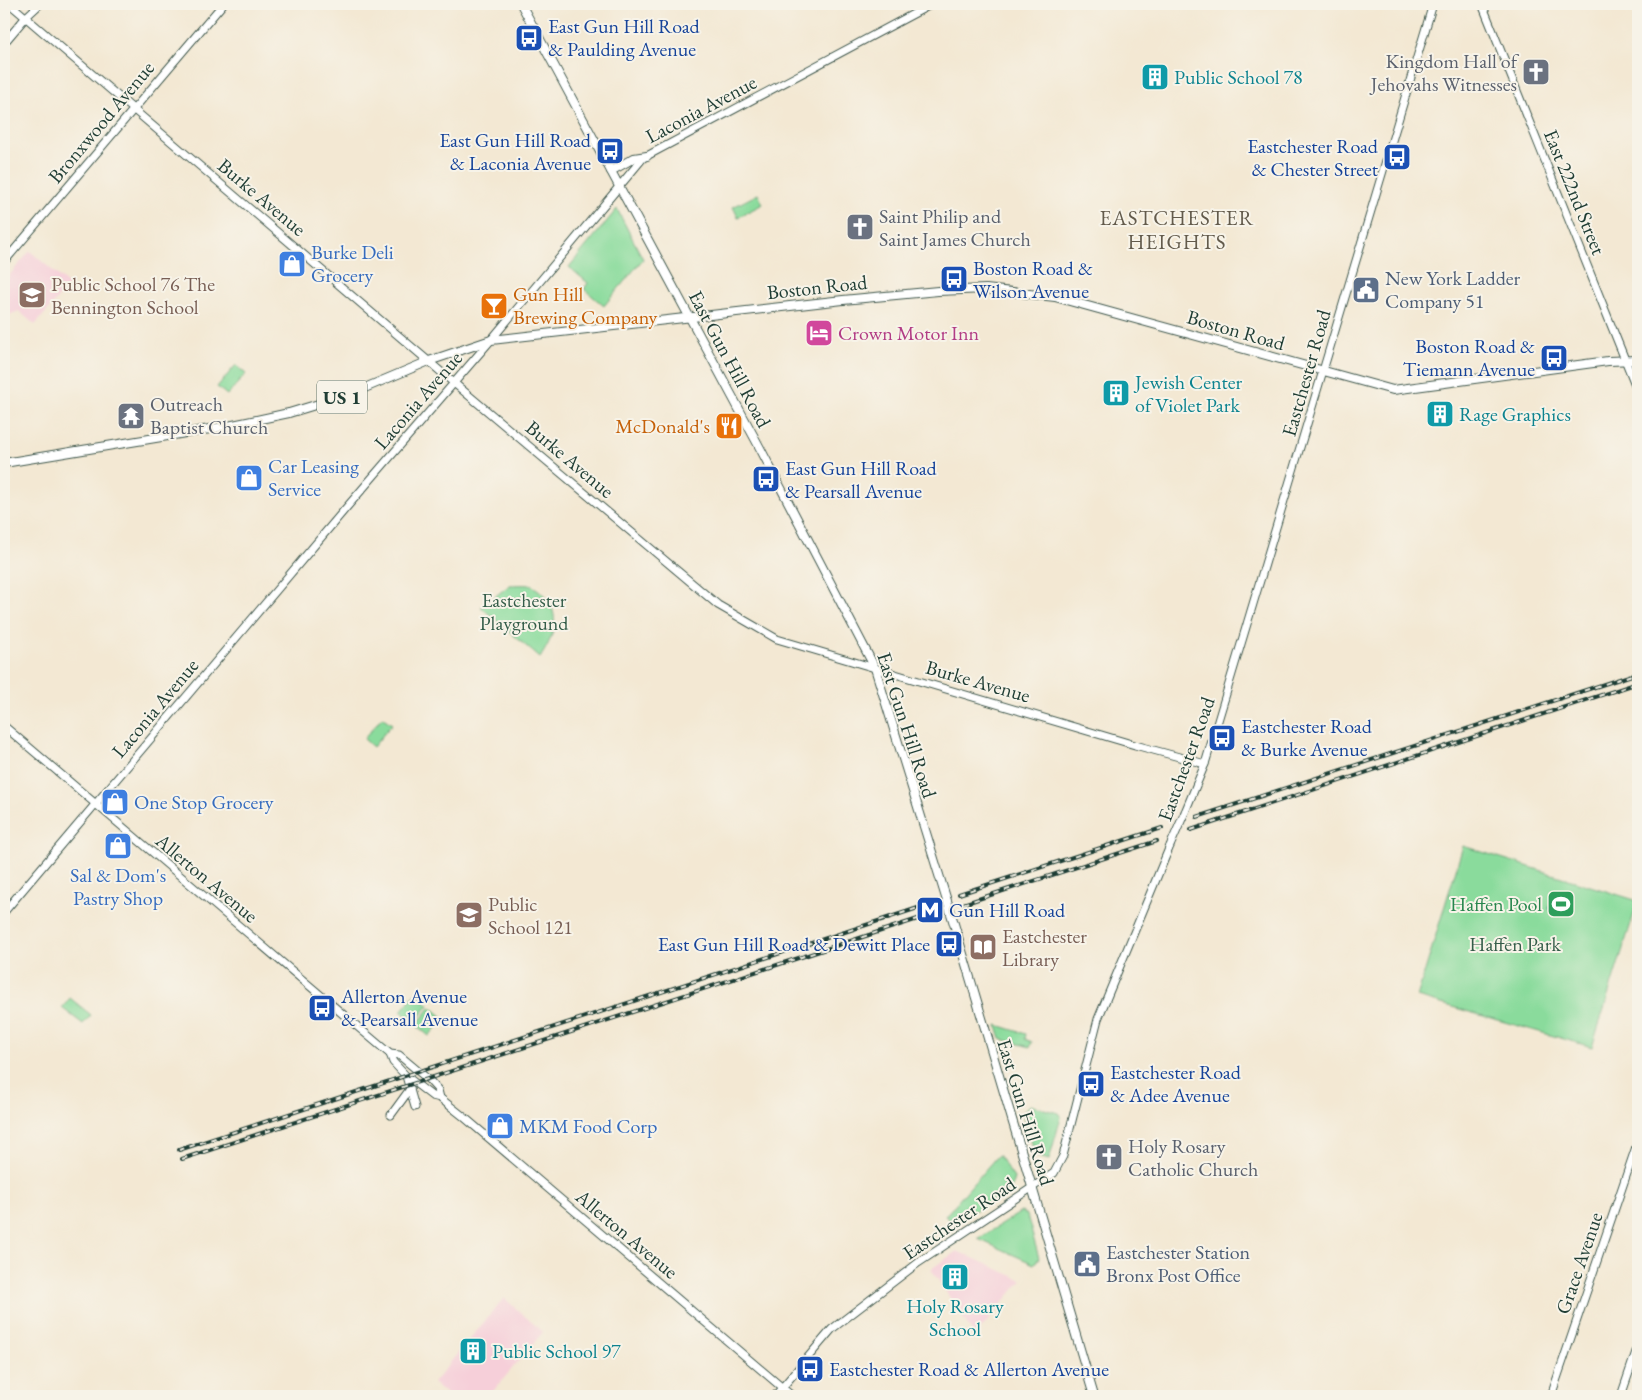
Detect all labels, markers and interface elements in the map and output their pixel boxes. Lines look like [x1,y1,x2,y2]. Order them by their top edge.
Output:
place label: East Gun Hill Road & Paulding Avenue [548,13,701,62]
bus stop icon: East Gun Hill Road & Paulding Avenue [514,23,544,53]
place label: Kingdom Hall of Jehovahs Witnesses [1369,48,1520,97]
street label: Bronxwood Avenue [42,55,160,189]
church icon: Kingdom Hall of Jehovahs Witnesses [1521,57,1551,87]
building icon: Public School 78 [1140,62,1170,92]
place label: Public School 78 [1174,64,1303,90]
street label: Laconia Avenue [641,69,761,149]
street label: East 222nd Street [1538,126,1612,259]
place label: East Gun Hill Road & Laconia Avenue [439,127,592,176]
place label: Eastchester Road & Chester Street [1247,133,1379,182]
bus stop icon: East Gun Hill Road & Laconia Avenue [595,136,625,166]
bus stop icon: Eastchester Road & Chester Street [1382,142,1412,172]
street label: Burke Avenue [212,152,312,242]
place label: Saint Philip and Saint James Church [879,203,1031,252]
district label: EASTCHESTER HEIGHTS [1099,204,1255,255]
church icon: Saint Philip and Saint James Church [845,212,875,242]
place label: Burke Deli Grocery [311,239,394,288]
shop icon: Burke Deli Grocery [277,249,307,279]
place label: Boston Road & Wilson Avenue [973,255,1093,304]
bus stop icon: Boston Road & Wilson Avenue [939,264,969,294]
place label: New York Ladder Company 51 [1385,265,1521,314]
street label: Boston Road [766,269,869,305]
place label: Public School 76 The Bennington School [51,271,215,320]
public building icon: New York Ladder Company 51 [1351,275,1381,305]
school or university icon: Public School 76 The Bennington School [17,280,47,310]
place label: Gun Hill Brewing Company [513,281,657,330]
street label: East Gun Hill Road [683,286,778,433]
bar icon: Gun Hill Brewing Company [479,291,509,321]
street label: Boston Road [1184,304,1289,357]
street label: Eastchester Road [1275,306,1337,439]
hotel icon: Crown Motor Inn [804,318,834,348]
place label: Crown Motor Inn [838,320,979,346]
place label: Boston Road & Tiemann Avenue [1403,333,1535,382]
bus stop icon: Boston Road & Tiemann Avenue [1539,343,1569,373]
street label: Laconia Avenue [368,345,468,455]
place label: Jewish Center of Violet Park [1133,369,1243,418]
building icon: Jewish Center of Violet Park [1101,378,1131,408]
road number: US 1 [317,381,367,414]
place label: Outreach Baptist Church [150,391,268,440]
building icon: Rage Graphics [1425,399,1455,429]
temple icon: Outreach Baptist Church [116,401,146,431]
place label: Rage Graphics [1459,401,1571,427]
restaurant icon: McDonald's [714,411,744,441]
place label: McDonald's [615,413,710,439]
street label: Burke Avenue [520,414,620,504]
place label: Car Leasing Service [268,453,359,502]
place label: East Gun Hill Road & Pearsall Avenue [785,455,938,504]
shop icon: Car Leasing Service [234,463,264,493]
bus stop icon: East Gun Hill Road & Pearsall Avenue [751,464,781,494]
park label: Eastchester Playground [480,587,569,636]
street label: East Gun Hill Road [871,649,943,802]
street label: Laconia Avenue [106,653,204,763]
street label: Burke Avenue [923,654,1033,708]
street label: Eastchester Road [1151,692,1221,825]
place label: Eastchester Road & Burke Avenue [1241,713,1373,762]
bus stop icon: Eastchester Road & Burke Avenue [1207,723,1237,753]
shop icon: One Stop Grocery [100,787,130,817]
place label: One Stop Grocery [134,789,274,815]
street label: Allerton Avenue [150,827,264,929]
shop icon: Sal & Dom's Pastry Shop [103,831,133,861]
place label: Sal & Dom's Pastry Shop [70,862,166,911]
sports icon: Haffen Pool [1546,889,1576,919]
place label: Public School 121 [488,891,573,940]
place label: Haffen Pool [1450,891,1542,917]
metro station icon: Gun Hill Road [915,895,945,925]
place label: Gun Hill Road [949,897,1066,923]
school or university icon: Public School 121 [454,900,484,930]
place label: Eastchester Library [1002,923,1087,972]
bus stop icon: East Gun Hill Road & Dewitt Place [934,929,964,959]
place label: East Gun Hill Road & Dewitt Place [658,931,930,957]
park label: Haffen Park [1469,931,1561,957]
library icon: Eastchester Library [968,932,998,962]
place label: Allerton Avenue & Pearsall Avenue [340,983,478,1032]
bus stop icon: Allerton Avenue & Pearsall Avenue [307,993,337,1023]
street label: East Gun Hill Road [991,1036,1061,1189]
place label: Eastchester Road & Adee Avenue [1110,1059,1242,1108]
bus stop icon: Eastchester Road & Adee Avenue [1076,1069,1106,1099]
shop icon: MKM Food Corp [485,1111,515,1141]
place label: MKM Food Corp [519,1113,657,1139]
place label: Holy Rosary Catholic Church [1128,1133,1258,1182]
church icon: Holy Rosary Catholic Church [1094,1142,1124,1172]
street label: Eastchester Road [897,1170,1021,1265]
street label: Allerton Avenue [570,1183,684,1285]
street label: Grace Avenue [1549,1208,1609,1317]
place label: Eastchester Station Bronx Post Office [1106,1239,1251,1288]
public building icon: Eastchester Station Bronx Post Office [1072,1249,1102,1279]
building icon: Holy Rosary School [940,1262,970,1292]
place label: Holy Rosary School [906,1293,1004,1342]
building icon: Public School 97 [458,1336,488,1366]
place label: Public School 97 [492,1338,621,1364]
bus stop icon: Eastchester Road & Allerton Avenue [795,1354,825,1384]
place label: Eastchester Road & Allerton Avenue [829,1356,1109,1382]

